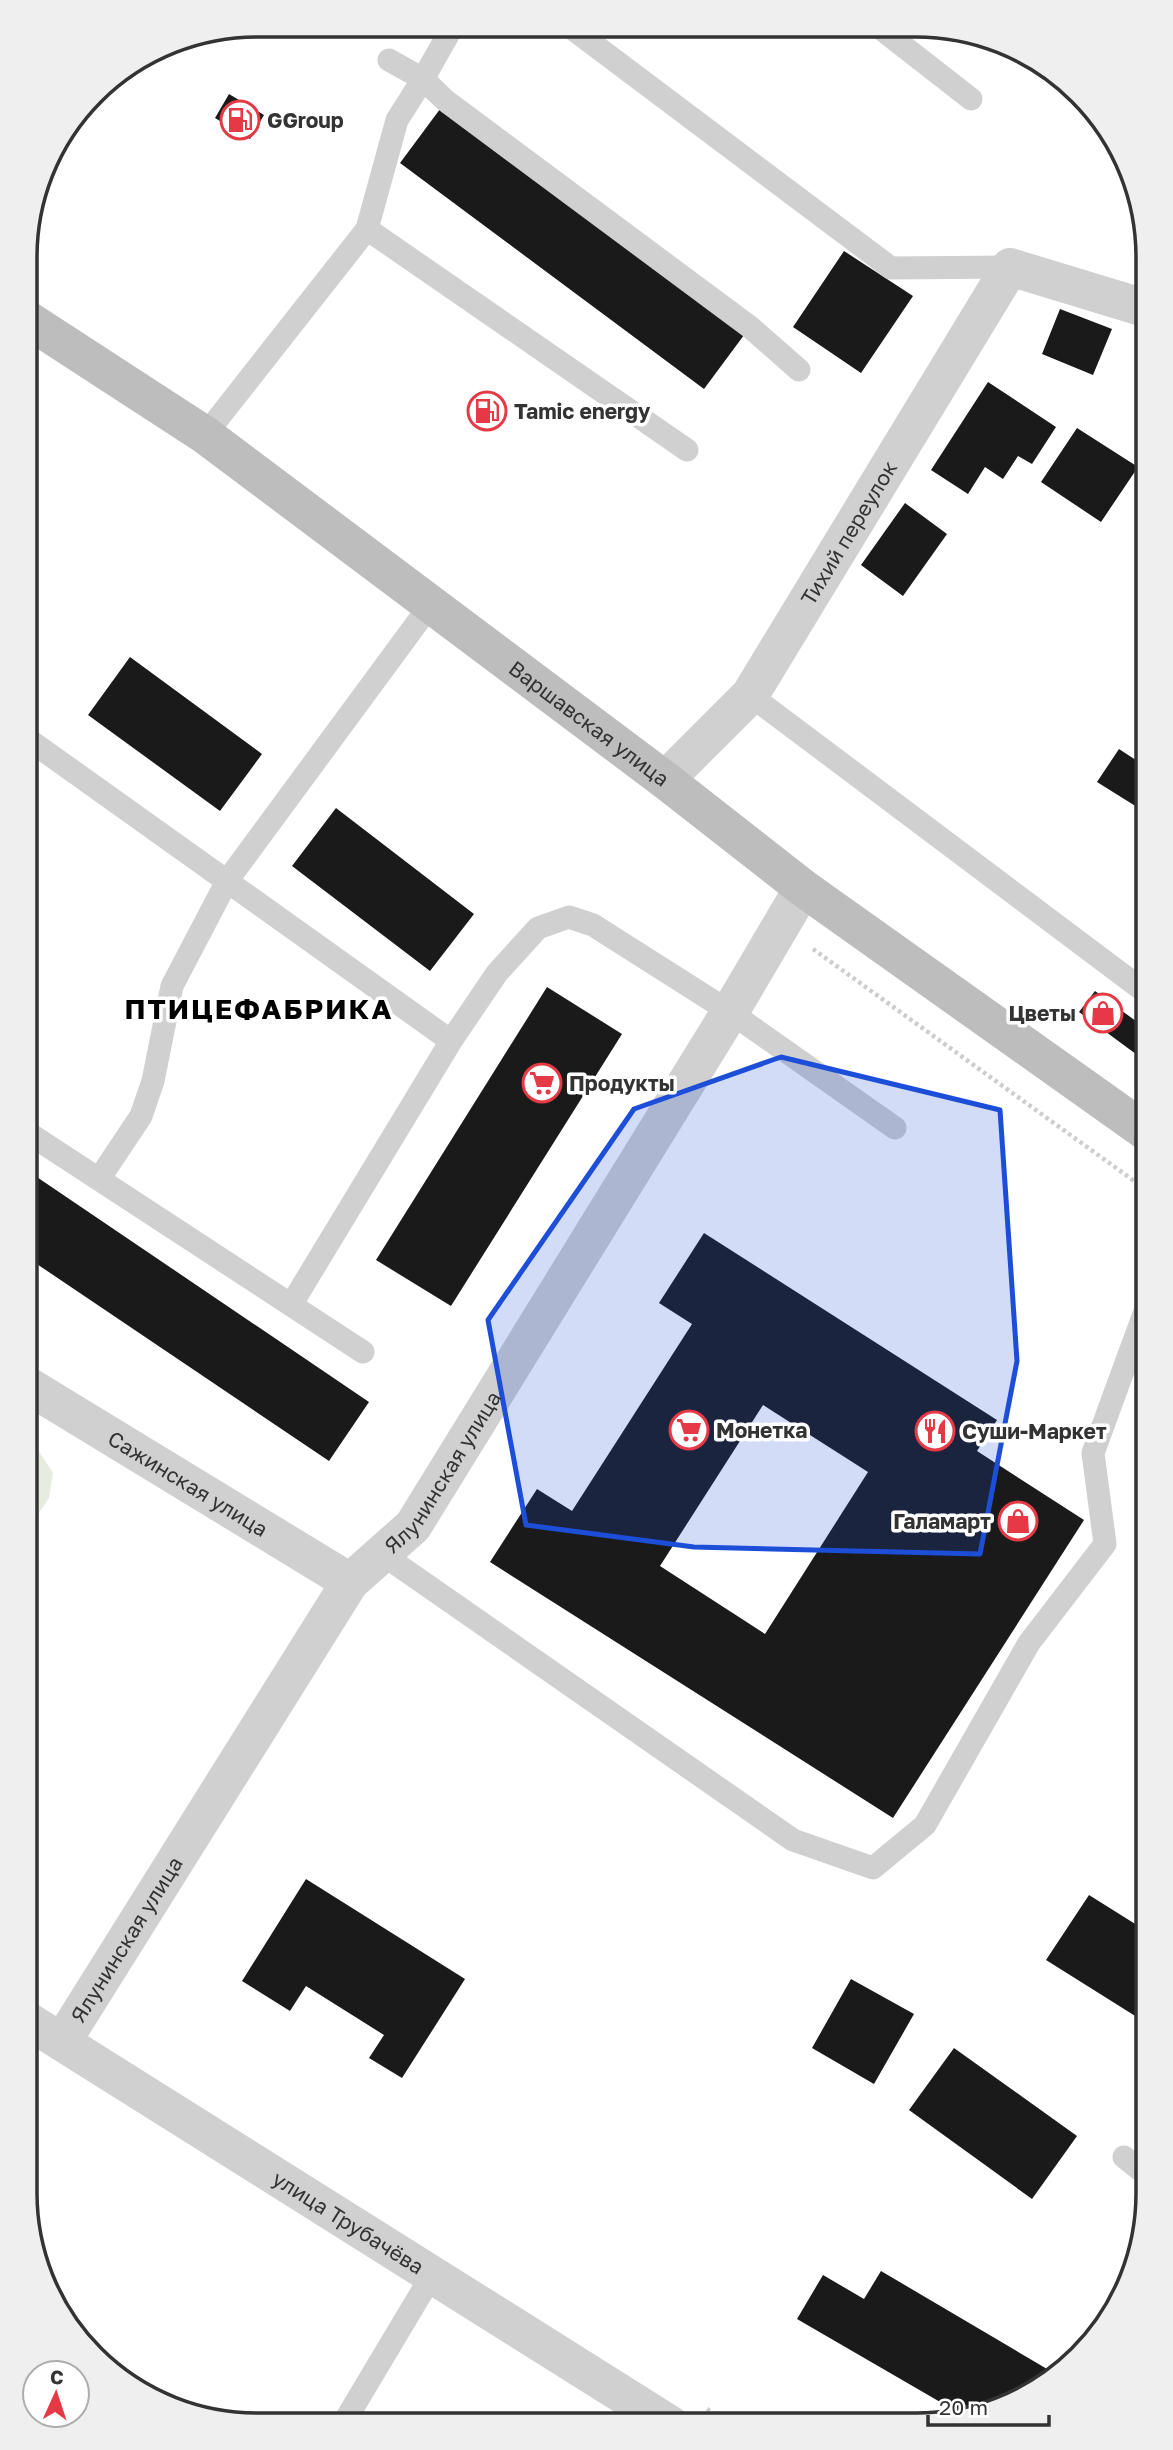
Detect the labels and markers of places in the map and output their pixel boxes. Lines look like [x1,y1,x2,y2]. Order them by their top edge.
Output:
fuel station icon: GGroup [219,99,261,141]
place label: GGroup [267,107,344,133]
fuel station icon: Tamic energy [466,390,508,432]
place label: Tamic energy [514,398,651,424]
shop icon: Цветы [1082,992,1124,1034]
place label: Цветы [1008,1000,1076,1026]
supermarket icon: Продукты [521,1062,563,1104]
place label: Продукты [569,1070,675,1096]
supermarket icon: Монетка [668,1409,710,1451]
restaurant icon: Суши-Маркет [914,1410,956,1452]
place label: Монетка [716,1417,807,1443]
place label: Суши-Маркет [962,1418,1107,1444]
shop icon: Галамарт [997,1500,1039,1542]
place label: Галамарт [893,1508,991,1534]

